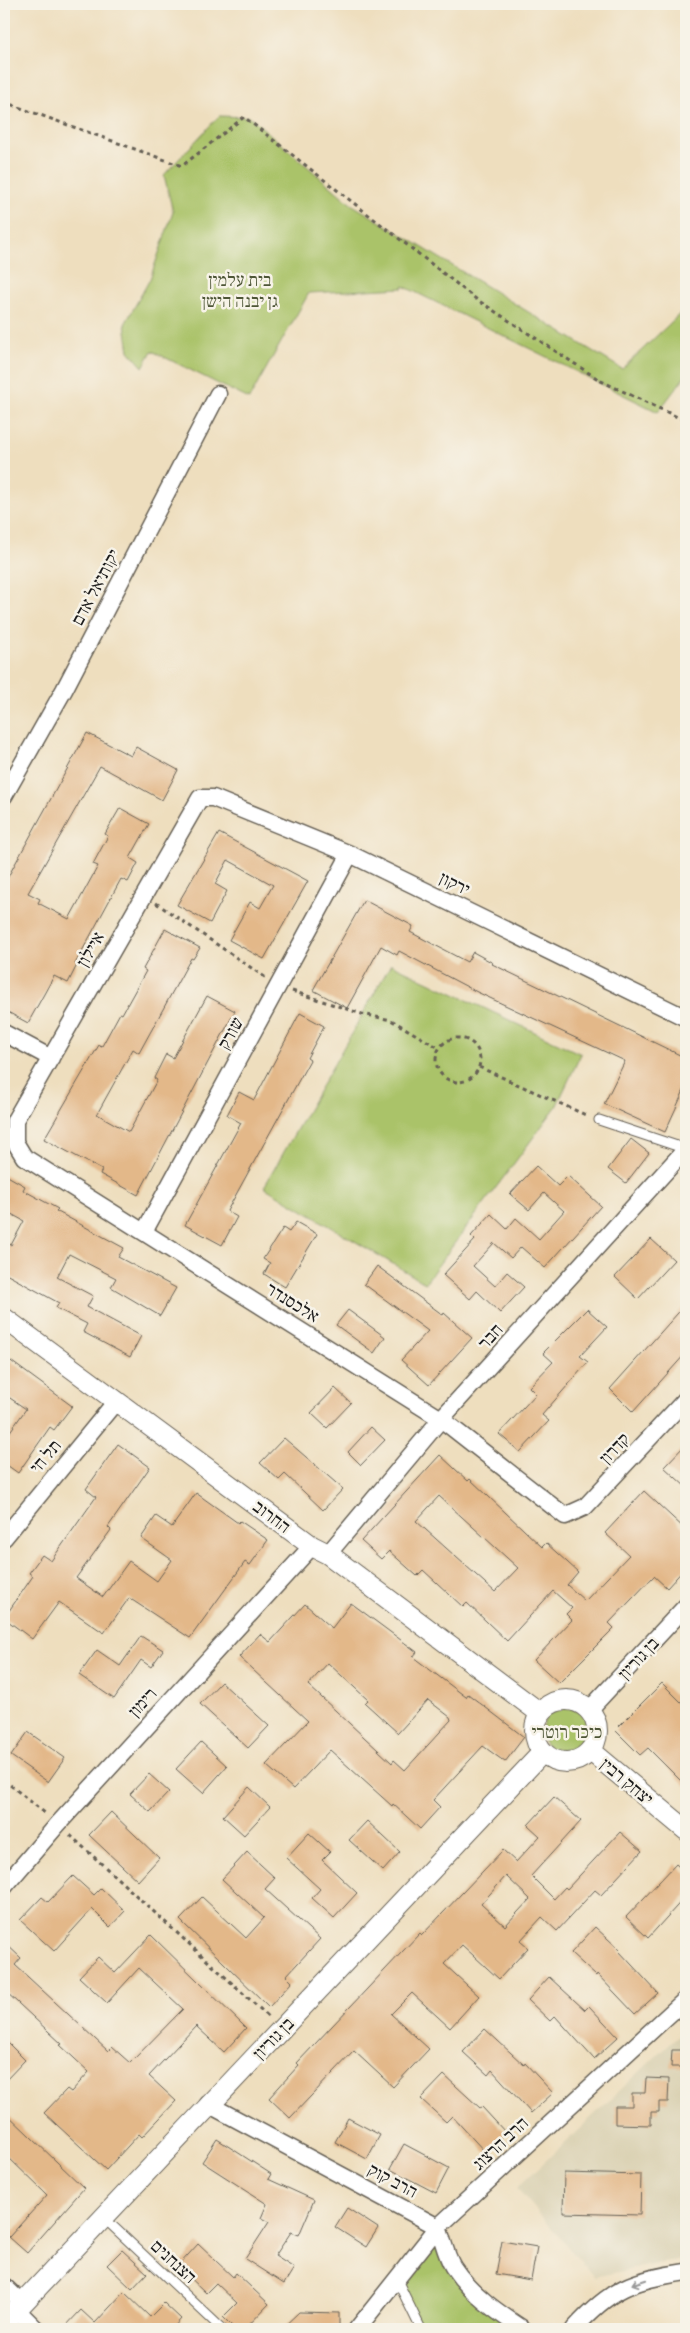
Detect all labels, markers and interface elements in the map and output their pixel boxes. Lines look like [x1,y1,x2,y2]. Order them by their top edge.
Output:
park label: בית עלמין גן יבנה הישן [202,268,278,312]
street label: יקותיאל אדם [65,545,125,629]
street label: ירקון [436,866,474,900]
street label: איילון [71,927,109,971]
street label: שורק [212,1013,248,1053]
street label: אלכסנדר [262,1277,324,1327]
street label: חבר [472,1318,508,1354]
street label: קדרון [594,1427,634,1469]
street label: תל חי [24,1434,66,1478]
street label: החרוב [248,1494,296,1538]
street label: בן גוריון [613,1632,664,1684]
street label: רימון [123,1682,161,1722]
park label: כיכר רוטרי [532,1720,602,1743]
street label: יצחק רבין [596,1752,658,1810]
street label: בן גוריון [247,2012,299,2064]
street label: הרב הרצוג [467,2111,533,2175]
street label: הרב קוק [364,2157,422,2203]
street label: הצנחנים [146,2234,202,2288]
one-way arrow [631,2277,647,2287]

